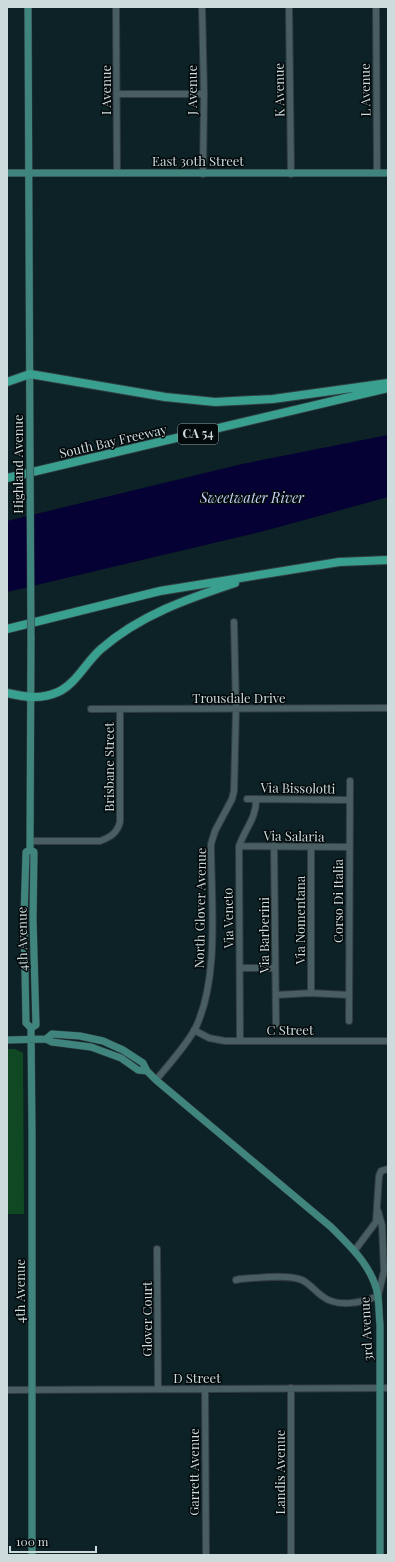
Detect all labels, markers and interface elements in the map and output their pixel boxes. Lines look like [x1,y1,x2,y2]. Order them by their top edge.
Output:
street label: K Avenue [270,62,287,117]
street label: L Avenue [356,63,373,117]
street label: I Avenue [97,65,114,115]
street label: J Avenue [183,65,200,116]
street label: East 30th Street [152,152,244,169]
street label: Highland Avenue [9,414,26,514]
street label: South Bay Freeway [57,420,169,461]
road number: CA 54 [178,424,218,444]
water label: Sweetwater River [199,488,305,507]
street label: Trousdale Drive [192,689,286,706]
street label: Brisbane Street [100,722,117,812]
street label: Via Bissolotti [259,778,336,797]
street label: Via Salaria [262,826,325,845]
street label: North Glover Avenue [190,847,209,969]
street label: Corso Di Italia [329,859,346,943]
street label: Via Nomentana [291,875,308,965]
street label: Via Veneto [218,887,237,950]
street label: Via Barberini [255,897,272,974]
street label: 4th Avenue [12,906,31,971]
street label: C Street [266,1021,314,1038]
street label: 4th Avenue [11,1258,28,1323]
street label: Glover Court [138,1281,155,1357]
street label: 3rd Avenue [355,1296,376,1362]
street label: D Street [173,1369,221,1386]
street label: Garrett Avenue [185,1428,202,1516]
street label: Landis Avenue [271,1429,288,1514]
scale bar [10,1528,96,1554]
text: 100 m [16,1533,49,1549]

